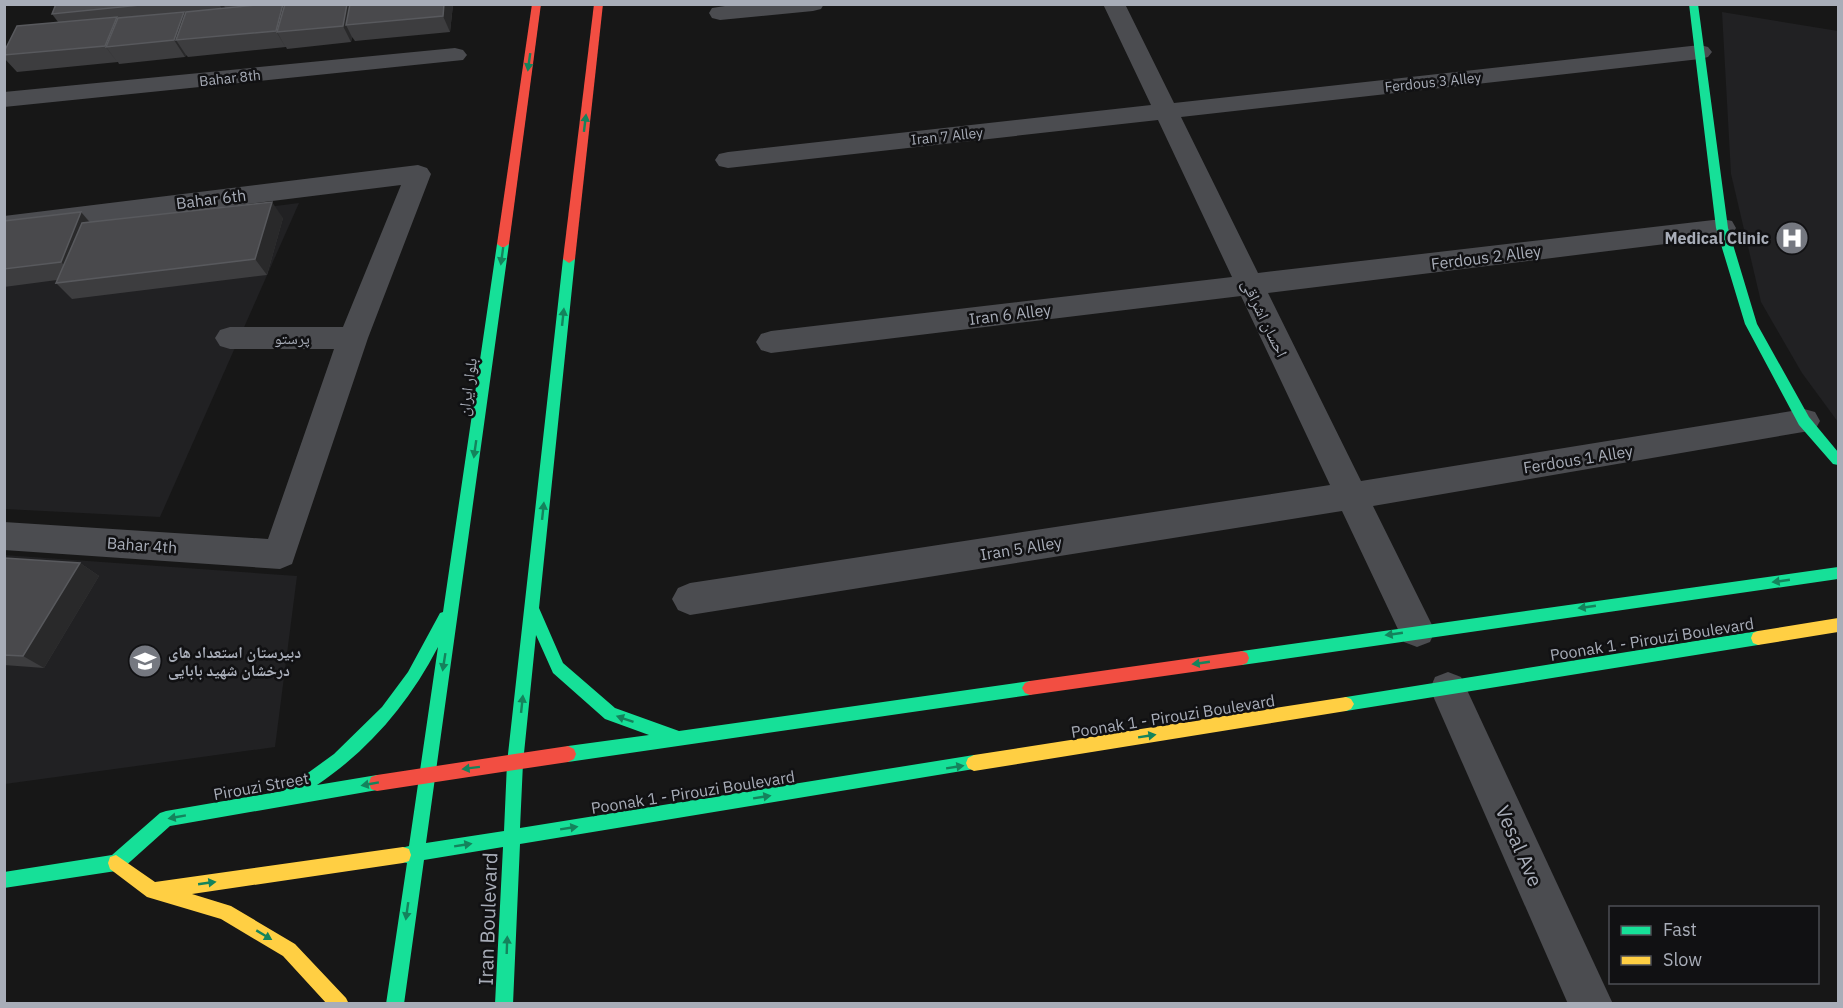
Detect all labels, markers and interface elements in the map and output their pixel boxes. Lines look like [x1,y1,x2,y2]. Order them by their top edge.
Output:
one-way arrow [525,53,534,72]
street label: Bahar 8th [198,66,262,90]
street label: Ferdous 3 Alley [1384,68,1482,96]
one-way arrow [580,113,590,132]
street label: Iran 7 Alley [910,123,984,149]
street label: Bahar 6th [175,185,247,213]
hospital icon: Medical Clinic [1774,220,1810,256]
place label: Medical Clinic [1664,228,1769,248]
street label: Ferdous 2 Alley [1430,240,1542,274]
one-way arrow [497,246,507,265]
street label: احسان اشراقی [1237,276,1292,361]
street label: Iran 6 Alley [968,299,1052,329]
one-way arrow [558,307,568,326]
street label: پرستو [274,328,310,348]
street label: بلوار ایران [453,357,482,418]
one-way arrow [470,439,479,458]
street label: Ferdous 1 Alley [1522,440,1634,478]
one-way arrow [538,501,548,520]
street label: Iran 5 Alley [979,532,1063,564]
street label: Bahar 4th [106,533,178,557]
one-way arrow [1771,576,1790,585]
one-way arrow [1578,603,1597,612]
street label: Poonak 1 - Pirouzi Boulevard [1549,613,1755,665]
one-way arrow [1385,630,1404,639]
place label: دبیرستان استعداد های درخشان شهید بابایی [168,642,301,680]
school or university icon: دبیرستان استعداد های درخشان شهید بابایی [127,643,163,679]
one-way arrow [440,653,449,672]
one-way arrow [1192,658,1211,667]
street label: Poonak 1 - Pirouzi Boulevard [1070,690,1276,742]
one-way arrow [517,695,527,714]
one-way arrow [616,714,634,724]
one-way arrow [1138,732,1157,741]
one-way arrow [945,762,964,771]
one-way arrow [462,764,481,773]
street label: Poonak 1 - Pirouzi Boulevard [590,766,796,818]
street label: Pirouzi Street [212,768,310,804]
one-way arrow [360,780,379,789]
one-way arrow [753,793,772,802]
street label: Vesal Ave [1490,801,1549,891]
one-way arrow [168,813,187,822]
one-way arrow [560,823,579,832]
one-way arrow [454,840,473,849]
street label: Iran Boulevard [472,852,503,986]
one-way arrow [198,878,217,887]
one-way arrow [402,902,412,921]
legend [1609,906,1819,984]
text: Fast [1663,918,1697,941]
one-way arrow [256,930,273,940]
one-way arrow [502,936,511,955]
text: Slow [1663,948,1702,971]

